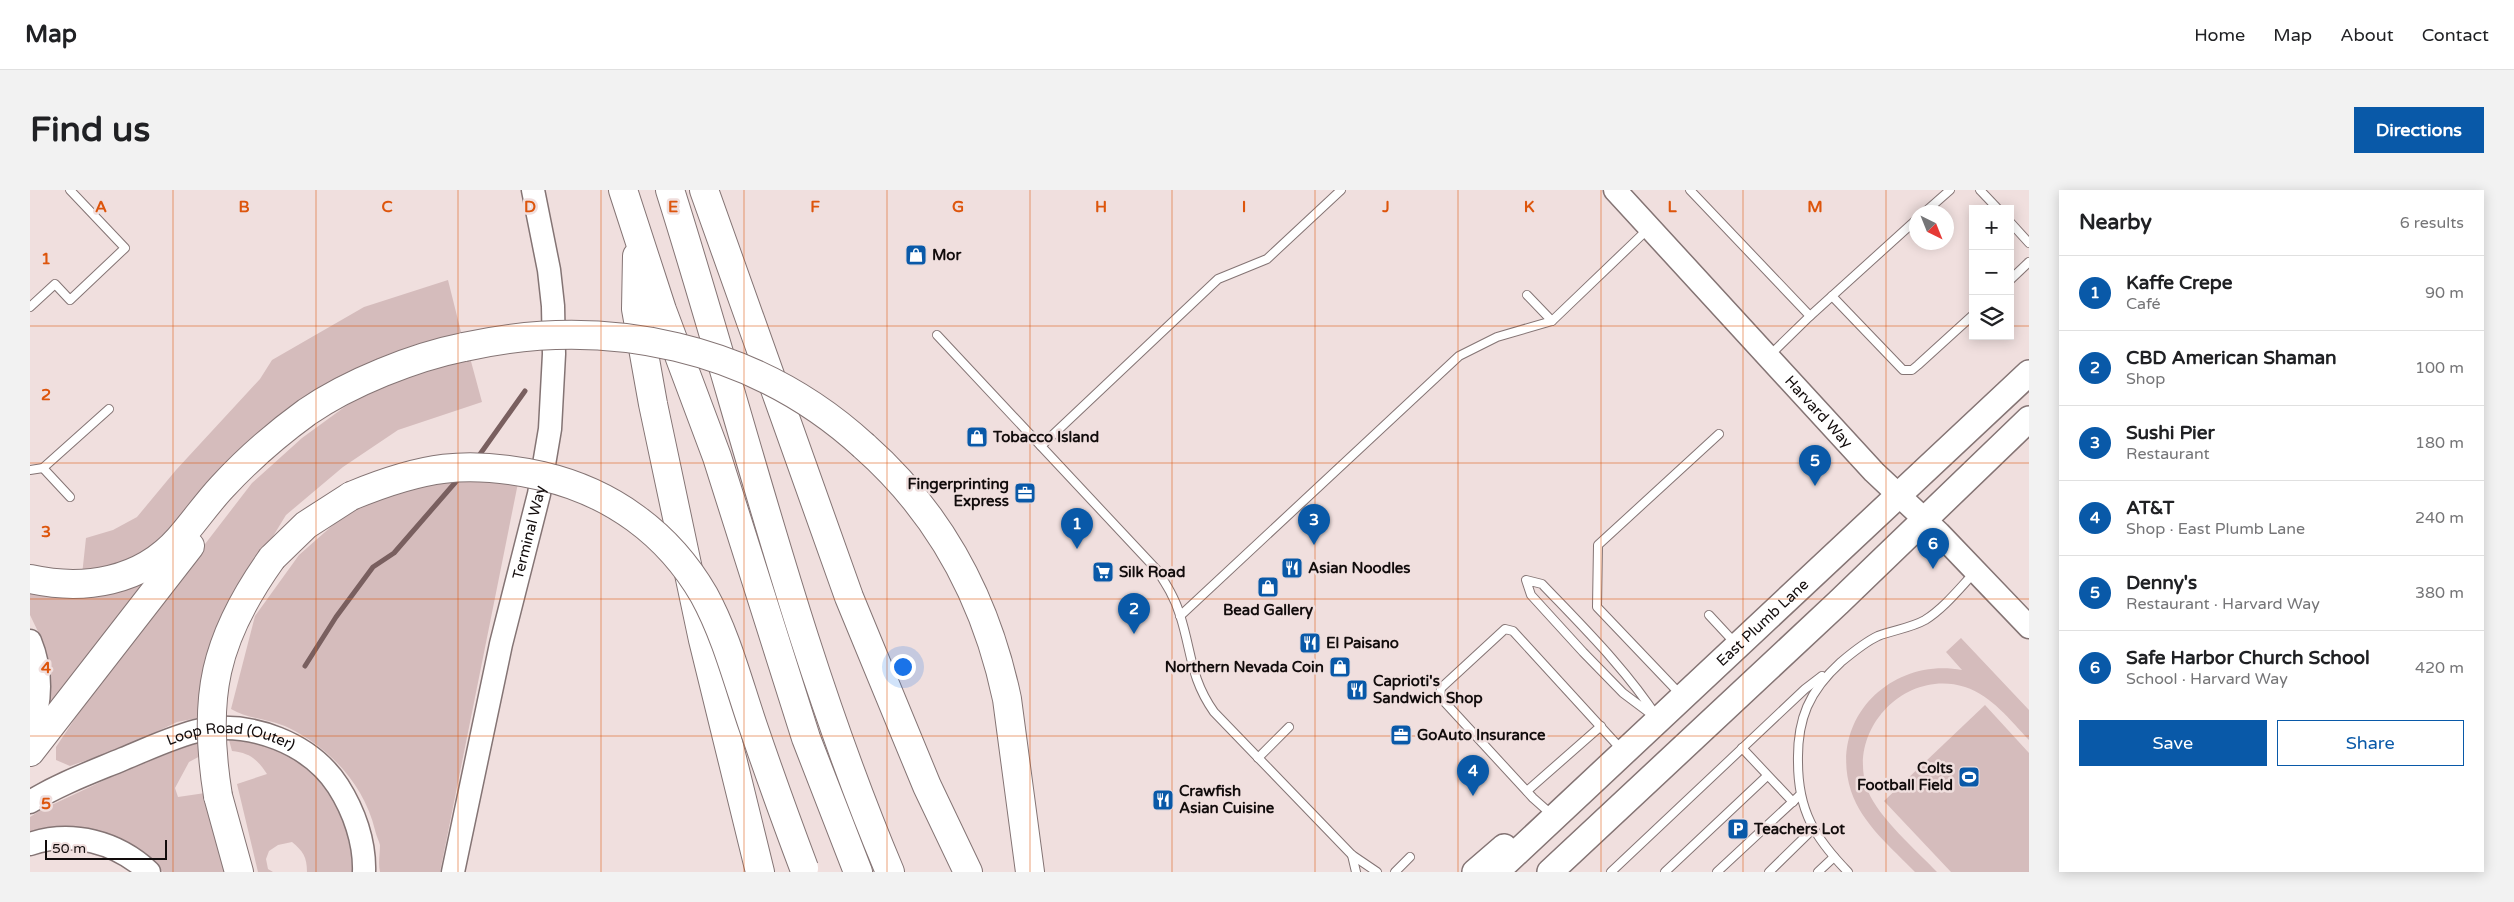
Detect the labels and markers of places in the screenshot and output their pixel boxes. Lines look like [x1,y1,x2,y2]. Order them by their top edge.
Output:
shop icon: Mor [904,243,928,267]
place label: Mor [932,246,961,264]
shop icon: Tobacco Island [965,425,989,449]
place label: Tobacco Island [992,428,1099,446]
pin: 5 [1799,445,1831,486]
place label: Fingerprinting Express [908,475,1009,511]
office icon: Fingerprinting Express [1013,481,1037,505]
pin: 3 [1298,504,1330,545]
pin: 1 [1061,508,1093,549]
pin: 6 [1917,528,1949,569]
restaurant icon: Asian Noodles [1280,556,1304,580]
place label: Asian Noodles [1308,559,1411,577]
supermarket icon: Silk Road [1091,560,1115,584]
place label: Silk Road [1119,563,1185,581]
shop icon: Bead Gallery [1256,575,1280,599]
pin: 2 [1118,593,1150,634]
place label: Bead Gallery [1223,601,1313,620]
restaurant icon: El Paisano [1298,631,1322,655]
place label: El Paisano [1326,634,1399,652]
shop icon: Northern Nevada Coin [1328,655,1352,679]
place label: Northern Nevada Coin [1165,658,1324,676]
place label: Caprioti's Sandwich Shop [1373,672,1483,708]
restaurant icon: Caprioti's Sandwich Shop [1345,678,1369,702]
office icon: GoAuto Insurance [1389,723,1413,747]
place label: GoAuto Insurance [1417,726,1546,744]
pin: 4 [1457,755,1489,796]
place label: Colts Football Field [1857,759,1953,794]
sports icon: Colts Football Field [1957,765,1981,789]
place label: Crawfish Asian Cuisine [1179,782,1275,817]
restaurant icon: Crawfish Asian Cuisine [1151,788,1175,812]
parking icon: Teachers Lot [1726,817,1750,841]
place label: Teachers Lot [1753,820,1845,838]

